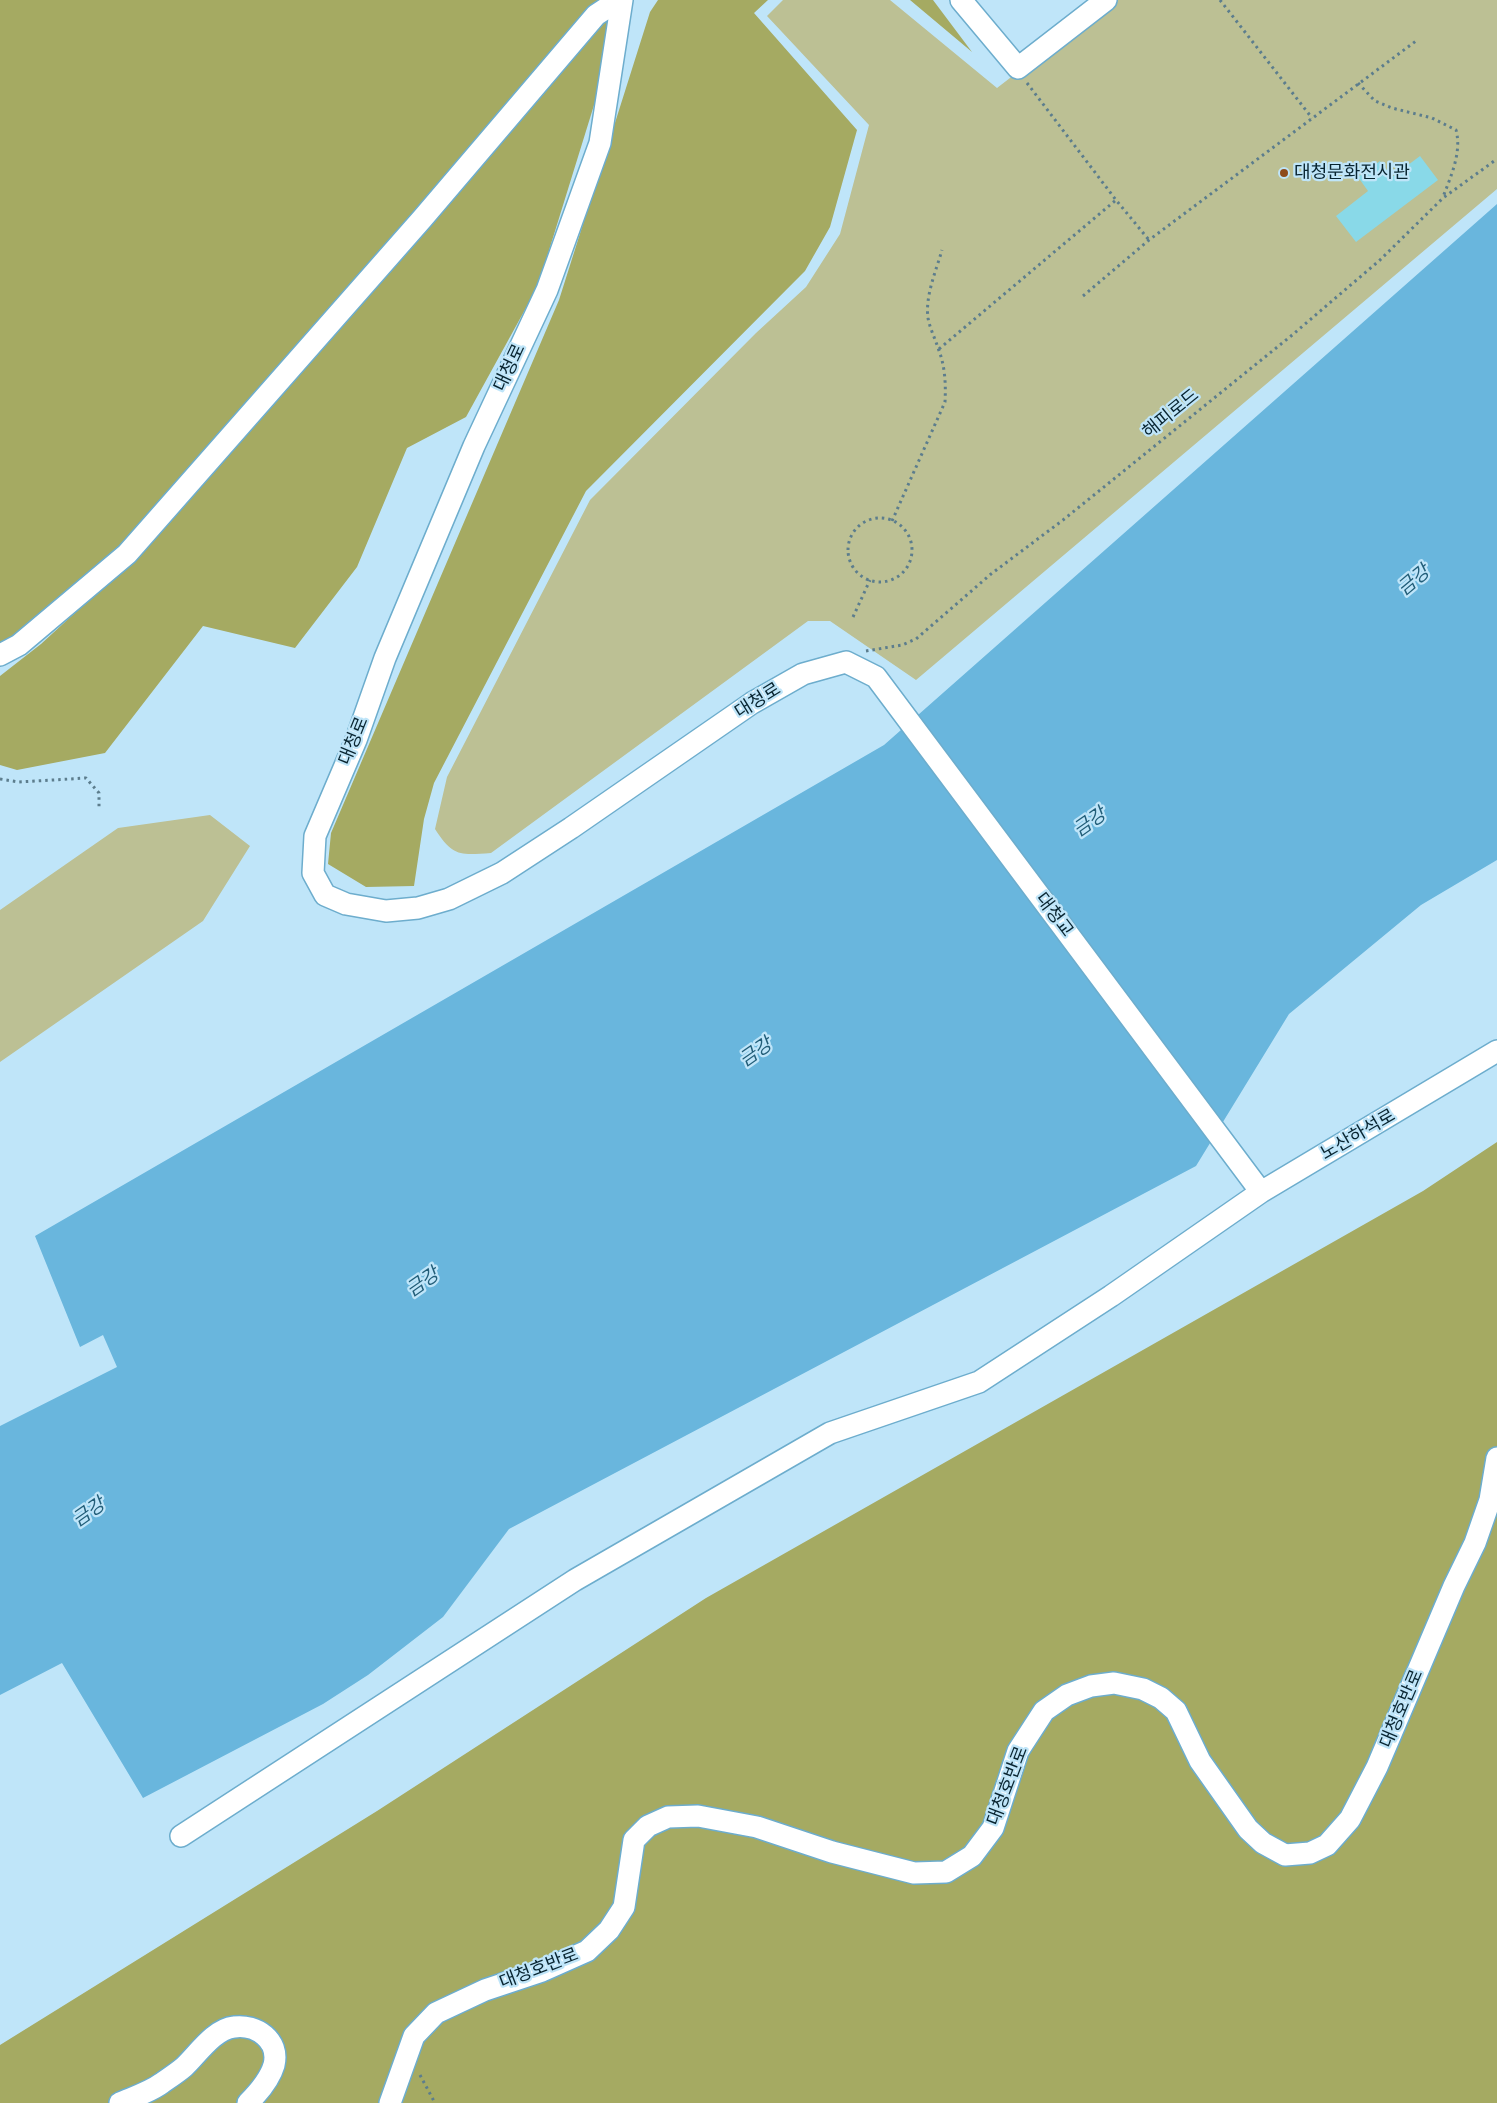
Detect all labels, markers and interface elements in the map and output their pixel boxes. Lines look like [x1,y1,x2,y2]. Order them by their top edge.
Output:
place label: 대청문화전시관 [1294,162,1410,184]
marker: 대청문화전시관 [1278,167,1290,179]
street label: 대청로 [490,341,530,395]
street label: 해피로드 [1138,385,1204,443]
water label: 금강 [1393,561,1435,601]
street label: 대청로 [731,679,785,723]
street label: 대청로 [335,714,373,768]
water label: 금강 [1069,804,1111,842]
street label: 대청교 [1030,889,1078,941]
water label: 금강 [735,1034,777,1072]
street label: 노산하석로 [1317,1105,1399,1165]
water label: 금강 [402,1264,444,1302]
water label: 금강 [68,1494,110,1532]
street label: 대청호반로 [1376,1667,1428,1751]
street label: 대청호반로 [983,1743,1033,1829]
street label: 대청호반로 [496,1944,582,1994]

